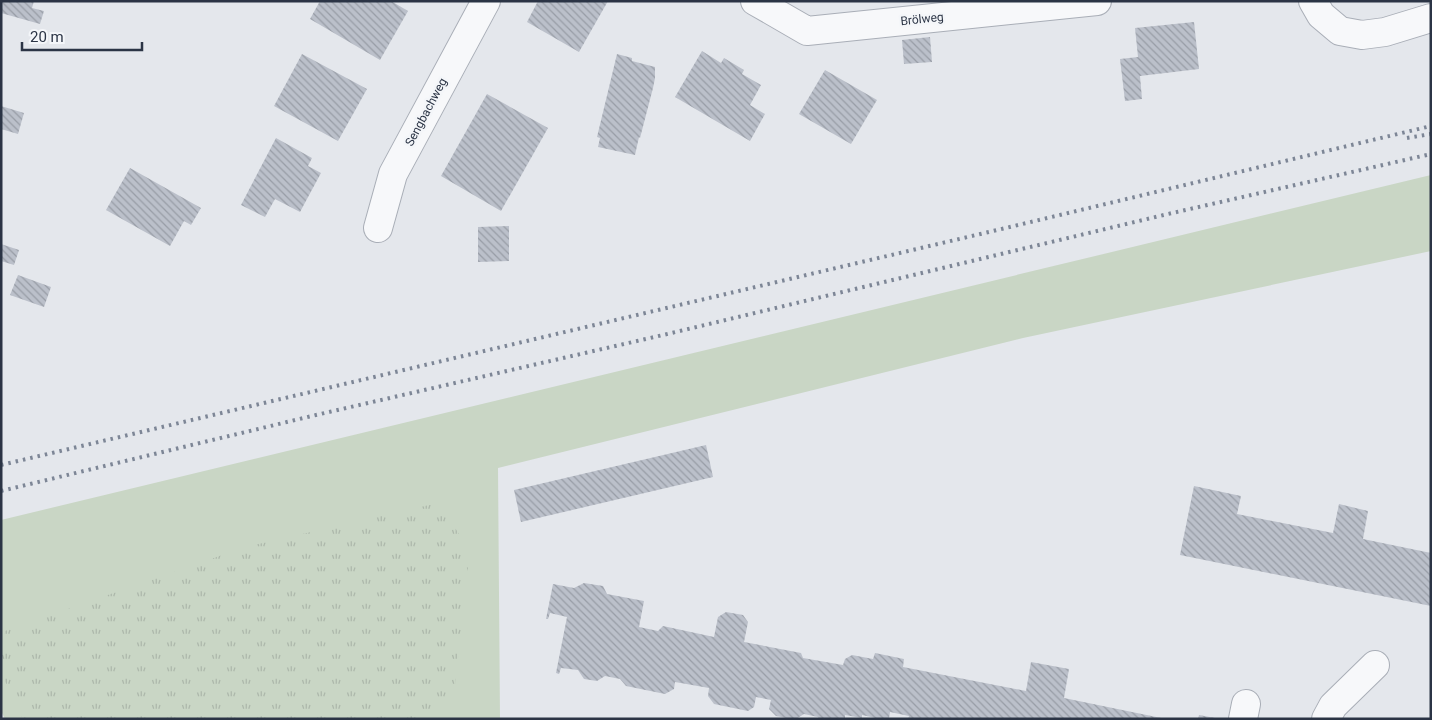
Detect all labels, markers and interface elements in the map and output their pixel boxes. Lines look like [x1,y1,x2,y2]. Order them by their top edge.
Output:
street label: Brölweg [900,10,944,28]
scale bar [22,20,142,52]
text: 20 m [30,28,64,46]
street label: Sengbachweg [402,76,450,148]

